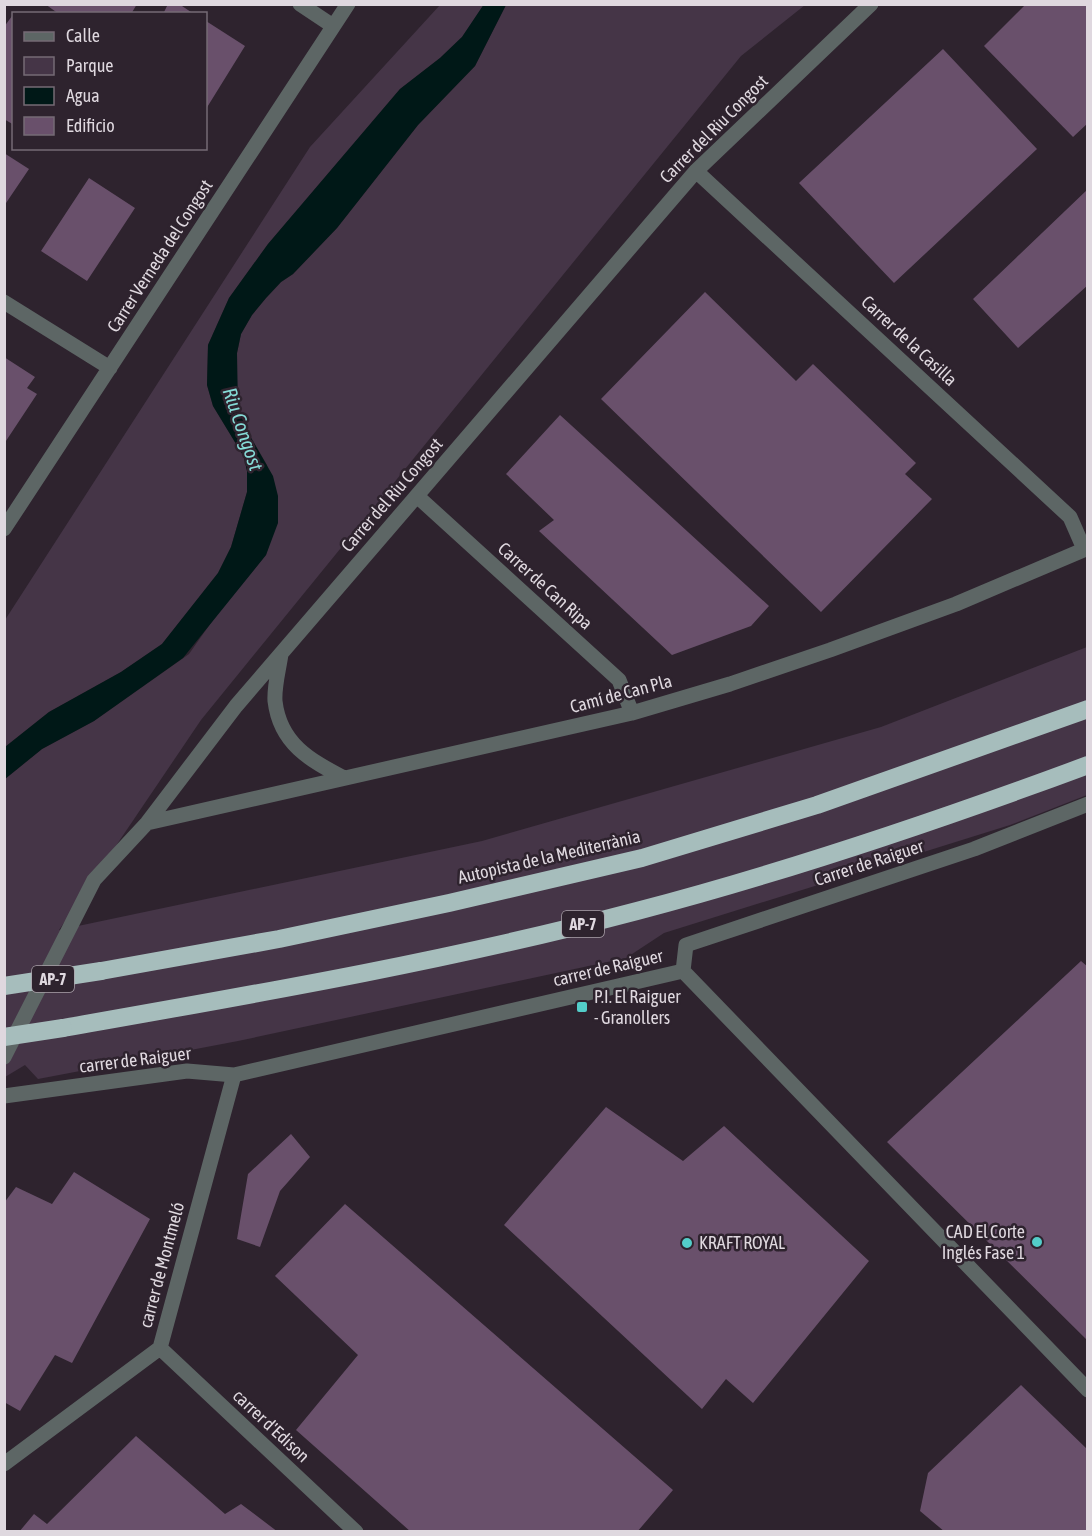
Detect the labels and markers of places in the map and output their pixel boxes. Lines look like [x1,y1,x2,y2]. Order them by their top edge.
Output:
place label: P.I. El Raiguer - Granollers [594,986,681,1028]
marker: P.I. El Raiguer - Granollers [575,1000,589,1014]
place label: CAD El Corte Inglés Fase 1 [942,1221,1025,1263]
place label: KRAFT ROYAL [699,1232,785,1253]
marker: CAD El Corte Inglés Fase 1 [1030,1235,1044,1249]
marker: KRAFT ROYAL [680,1236,694,1250]

